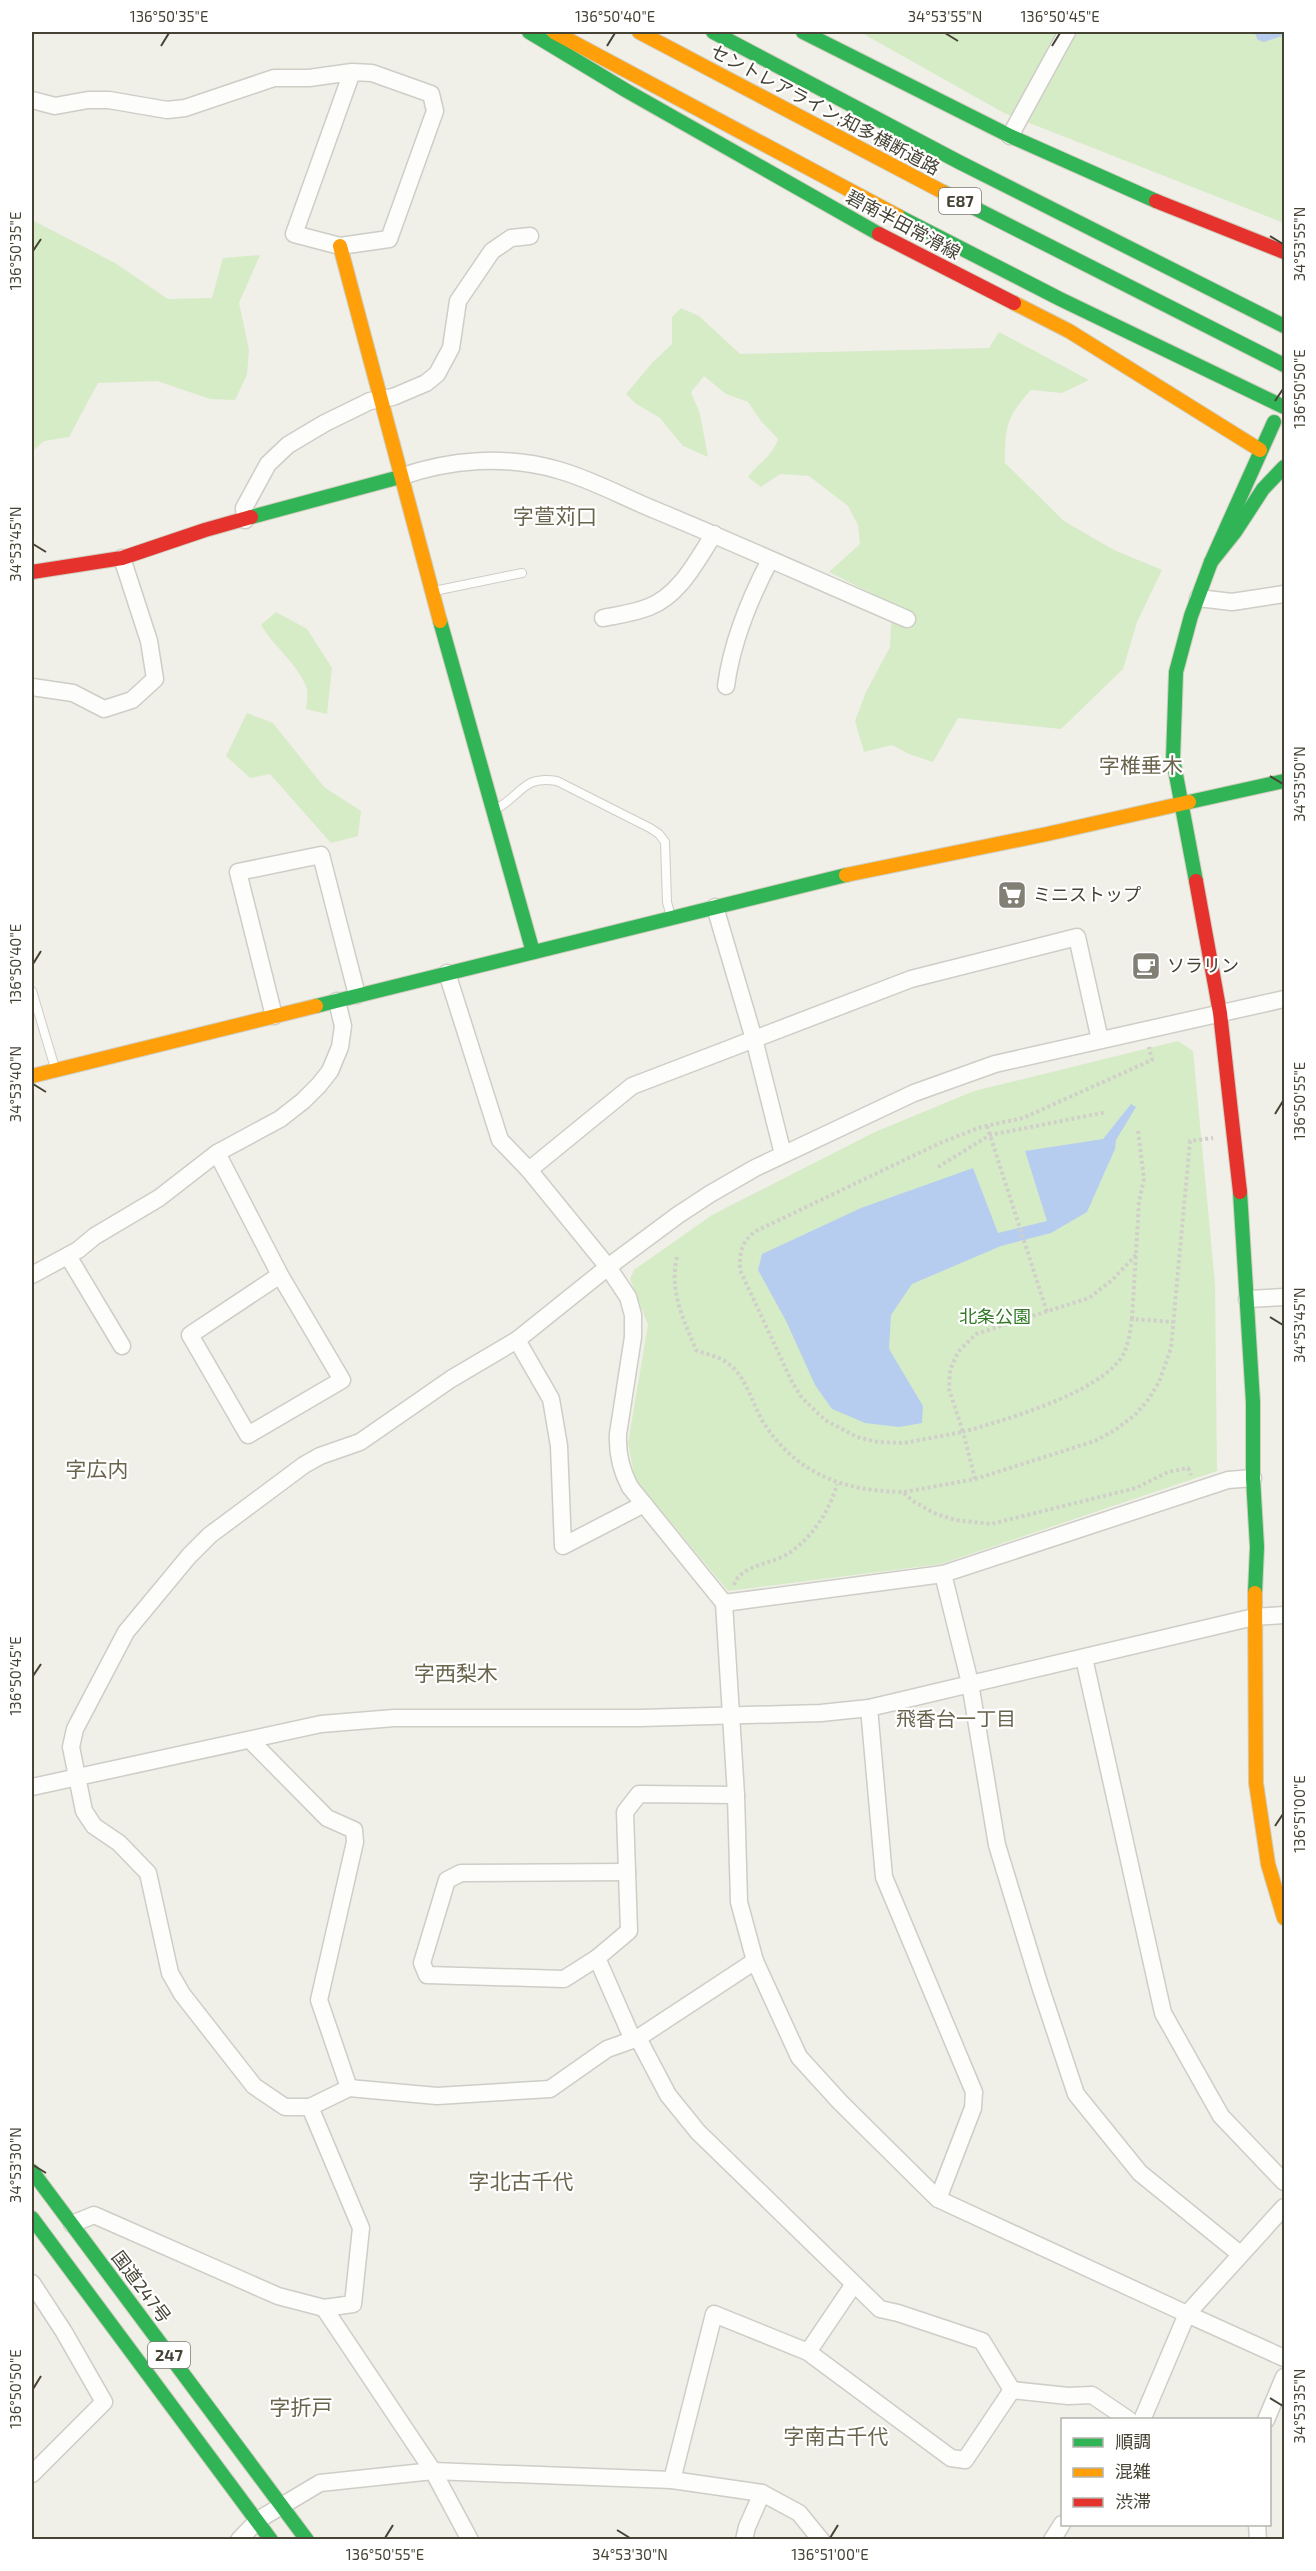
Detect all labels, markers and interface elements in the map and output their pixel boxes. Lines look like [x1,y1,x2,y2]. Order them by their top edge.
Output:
text: 136°50'35"E [130,7,208,25]
text: 136°50'40"E [575,7,655,25]
text: 34°53'55"N [908,7,982,25]
text: 136°50'45"E [1020,7,1100,25]
street label: セントレアライン;知多横断道路 [707,39,944,179]
street label: 碧南半田常滑線 [843,185,964,263]
road number: E87 [939,188,981,214]
text: 34°53'55"N [1290,207,1308,281]
text: 136°50'35"E [6,212,24,290]
text: 136°50'50"E [1290,349,1308,429]
district label: 字萱苅口 [513,503,597,528]
text: 34°53'45"N [6,506,24,582]
text: 34°53'50"N [1290,746,1308,822]
district label: 字椎垂木 [1099,752,1183,777]
supermarket icon: ミニストップ [996,879,1028,911]
place label: ミニストップ [1033,883,1141,905]
text: 136°50'40"E [6,924,24,1004]
cafe icon: ソラリン [1130,950,1162,982]
place label: ソラリン [1167,954,1239,976]
text: 34°53'40"N [6,1046,24,1122]
text: 136°50'55"E [1290,1062,1308,1140]
text: 34°53'45"N [1290,1287,1308,1363]
park label: 北条公園 [959,1305,1031,1327]
district label: 字広内 [66,1456,129,1481]
text: 136°50'45"E [6,1636,24,1716]
district label: 字西梨木 [414,1660,498,1685]
district label: 飛香台一丁目 [896,1706,1016,1730]
text: 136°51'00"E [1290,1775,1308,1853]
text: 34°53'30"N [6,2127,24,2203]
district label: 字北古千代 [469,2168,574,2193]
street label: 国道247号 [108,2246,176,2327]
road number: 247 [148,2342,190,2368]
text: 136°50'50"E [6,2349,24,2429]
text: 34°53'35"N [1290,2369,1308,2443]
district label: 字折戸 [270,2394,333,2419]
legend [1061,2418,1271,2526]
district label: 字南古千代 [784,2423,889,2448]
text: 順調 [1115,2430,1151,2452]
text: 混雑 [1115,2460,1151,2482]
text: 渋滞 [1115,2490,1151,2512]
text: 136°50'55"E [346,2545,424,2563]
text: 34°53'30"N [592,2545,668,2563]
text: 136°51'00"E [791,2545,869,2563]

